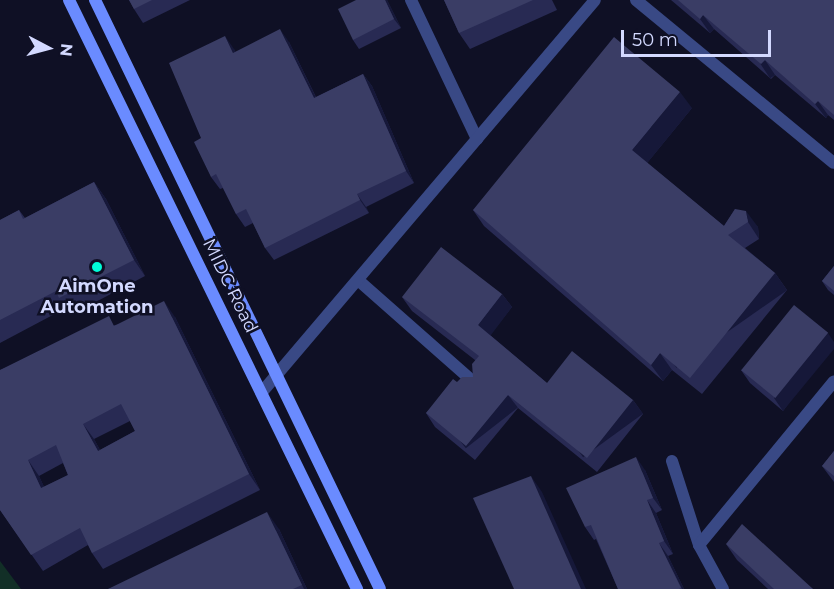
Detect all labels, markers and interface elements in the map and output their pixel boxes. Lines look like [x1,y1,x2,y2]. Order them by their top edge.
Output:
north arrow [18,18,78,78]
scale bar [624,18,774,56]
text: 50 m [632,29,678,51]
text: N [56,43,77,57]
street label: MIDC Road [198,235,262,337]
marker: AimOne Automation [90,260,104,274]
place label: AimOne Automation [41,276,153,318]

